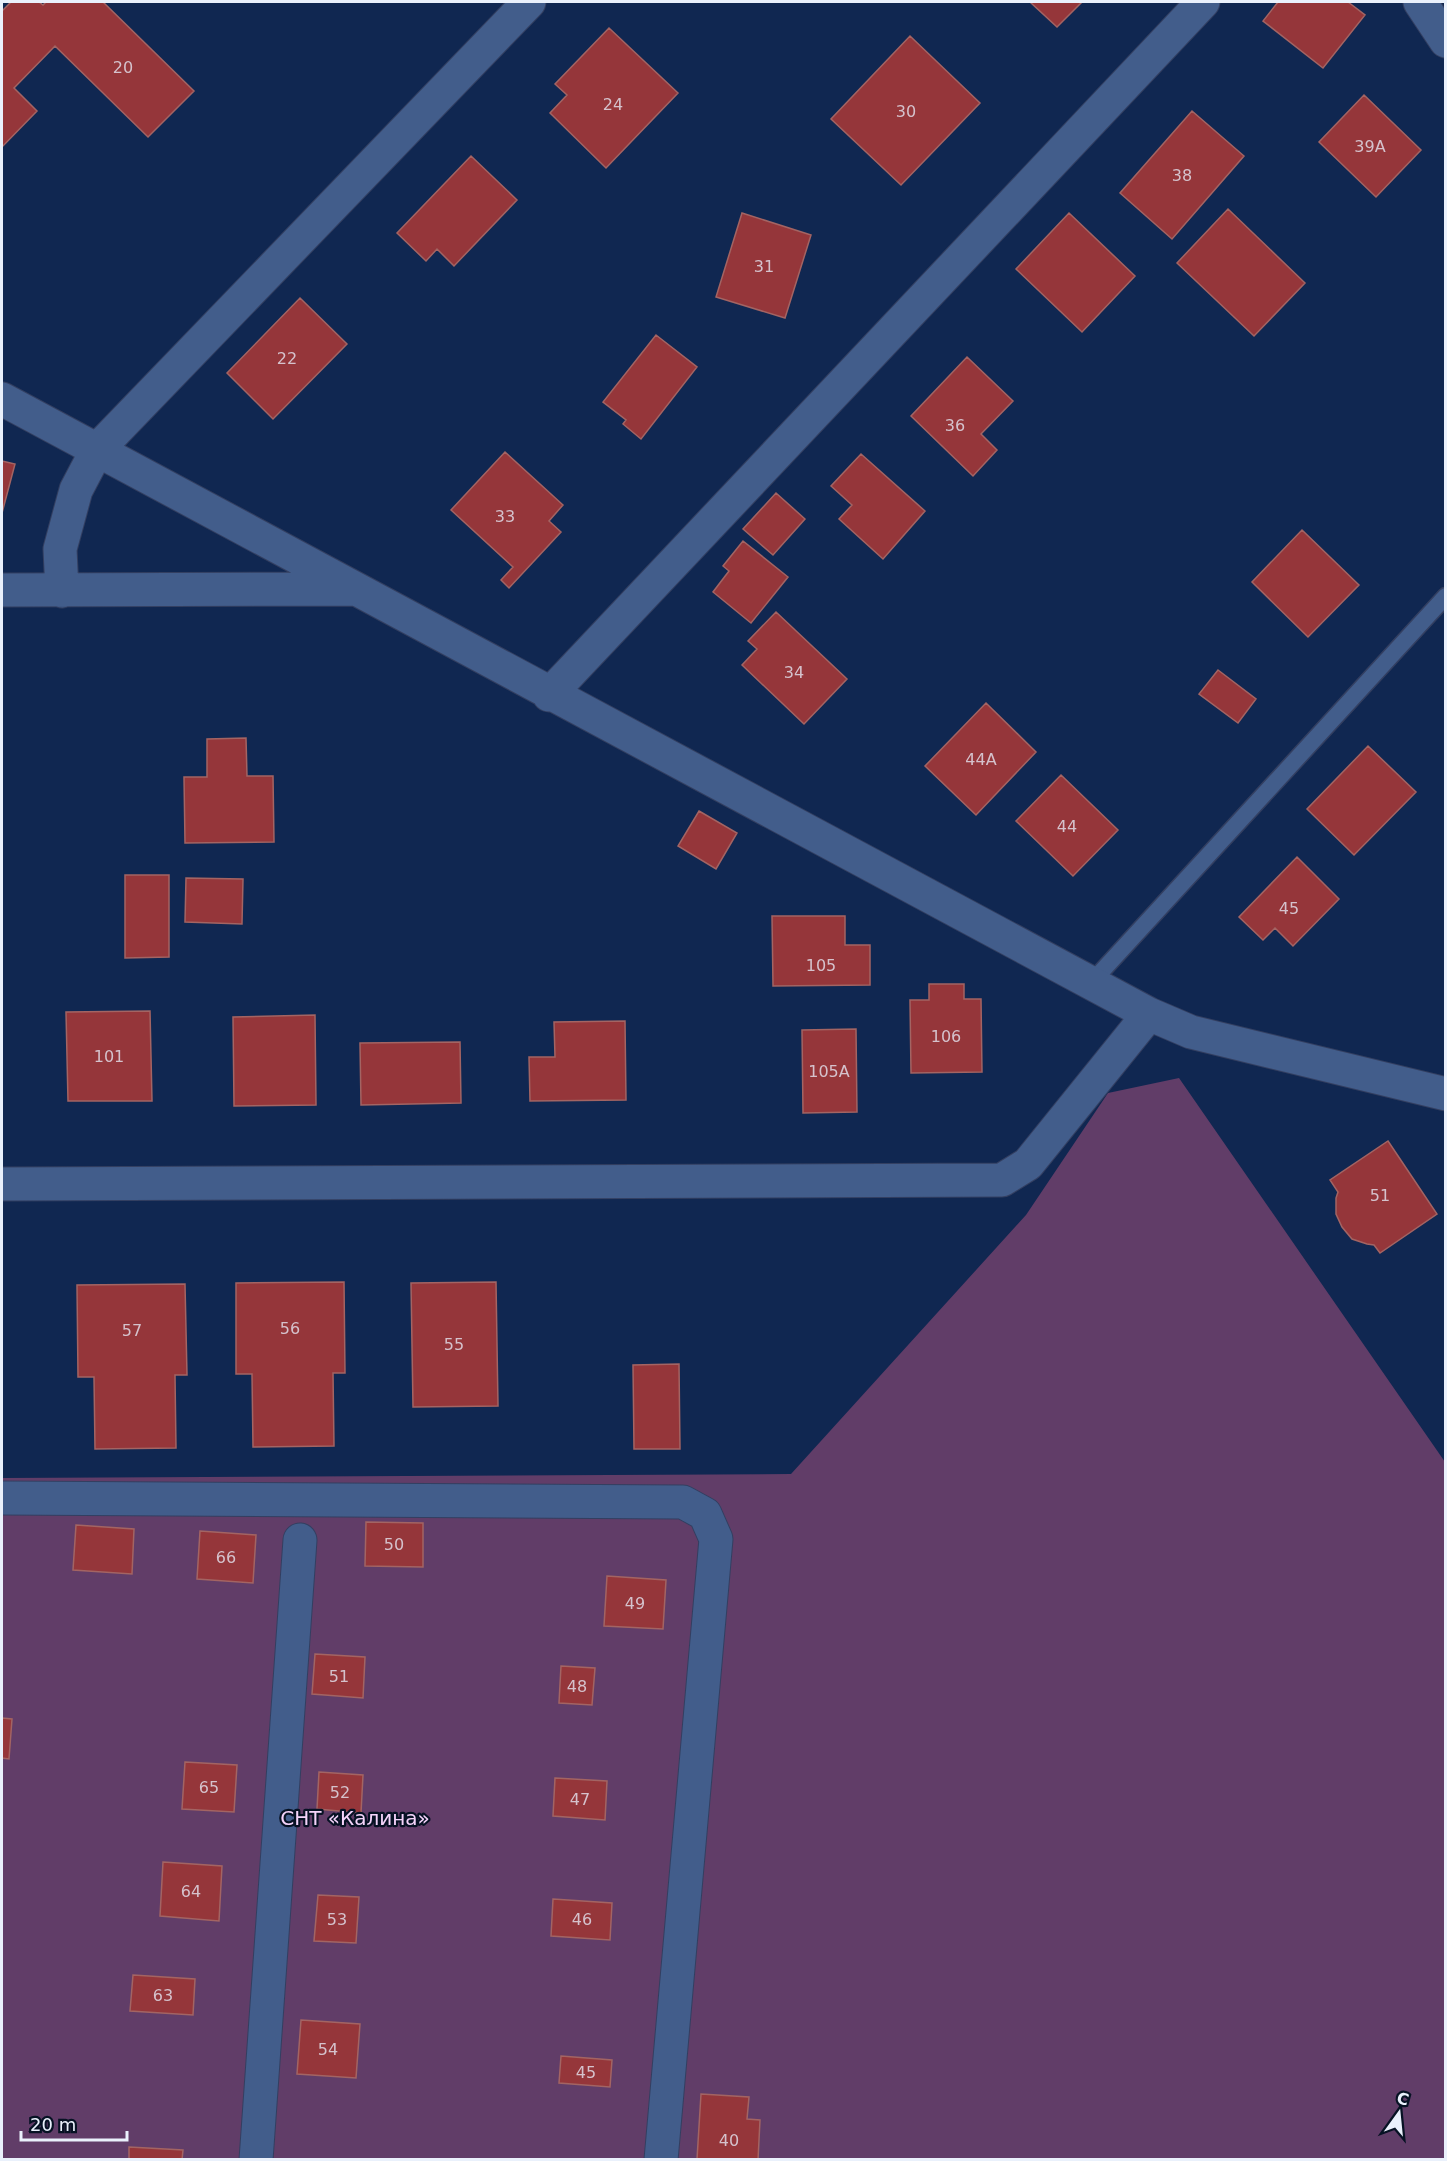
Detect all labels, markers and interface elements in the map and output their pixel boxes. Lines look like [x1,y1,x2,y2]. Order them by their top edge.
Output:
house number: 20 [113,58,133,77]
house number: 24 [603,95,623,114]
house number: 30 [896,102,916,121]
house number: 39А [1354,137,1386,156]
house number: 38 [1172,166,1192,185]
house number: 31 [754,257,774,276]
house number: 22 [277,349,297,368]
house number: 36 [945,416,965,435]
house number: 33 [495,507,515,526]
house number: 34 [784,663,804,682]
house number: 44А [965,750,997,769]
house number: 44 [1057,817,1077,836]
house number: 45 [1279,899,1299,918]
house number: 105 [806,956,836,975]
house number: 106 [931,1027,961,1046]
house number: 101 [94,1047,124,1066]
house number: 105А [808,1062,850,1081]
house number: 51 [1370,1186,1390,1205]
house number: 56 [280,1319,300,1338]
house number: 57 [122,1321,142,1340]
house number: 55 [444,1335,464,1354]
house number: 50 [384,1535,404,1554]
house number: 66 [216,1548,236,1567]
house number: 49 [625,1594,645,1613]
house number: 51 [329,1667,349,1686]
house number: 48 [567,1677,587,1696]
house number: 65 [199,1778,219,1797]
house number: 52 [330,1783,350,1802]
house number: 47 [570,1790,590,1809]
park label: СНТ «Калина» [280,1806,430,1830]
house number: 64 [181,1882,201,1901]
house number: 53 [327,1910,347,1929]
house number: 46 [572,1910,592,1929]
house number: 63 [153,1986,173,2005]
house number: 54 [318,2040,338,2059]
house number: 45 [576,2063,596,2082]
north arrow [1369,2083,1429,2143]
text: С [1395,2088,1411,2110]
scale bar [21,2104,128,2142]
text: 20 m [30,2114,76,2135]
house number: 40 [719,2131,739,2150]

